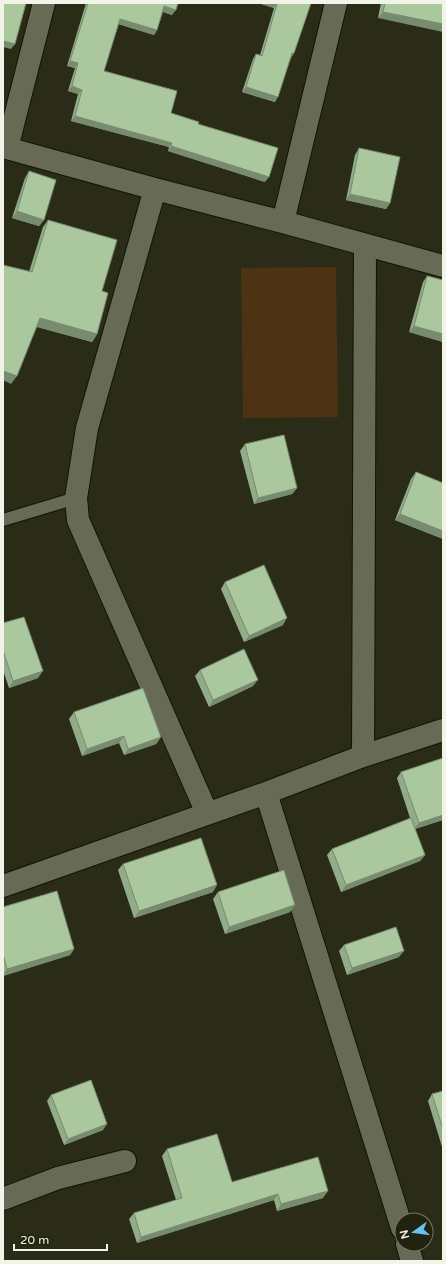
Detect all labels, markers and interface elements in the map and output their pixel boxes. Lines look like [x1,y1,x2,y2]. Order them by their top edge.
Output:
north arrow [394,1212,434,1252]
scale bar [14,1226,107,1252]
text: N [397,1228,412,1240]
text: 20 m [20,1233,49,1247]

